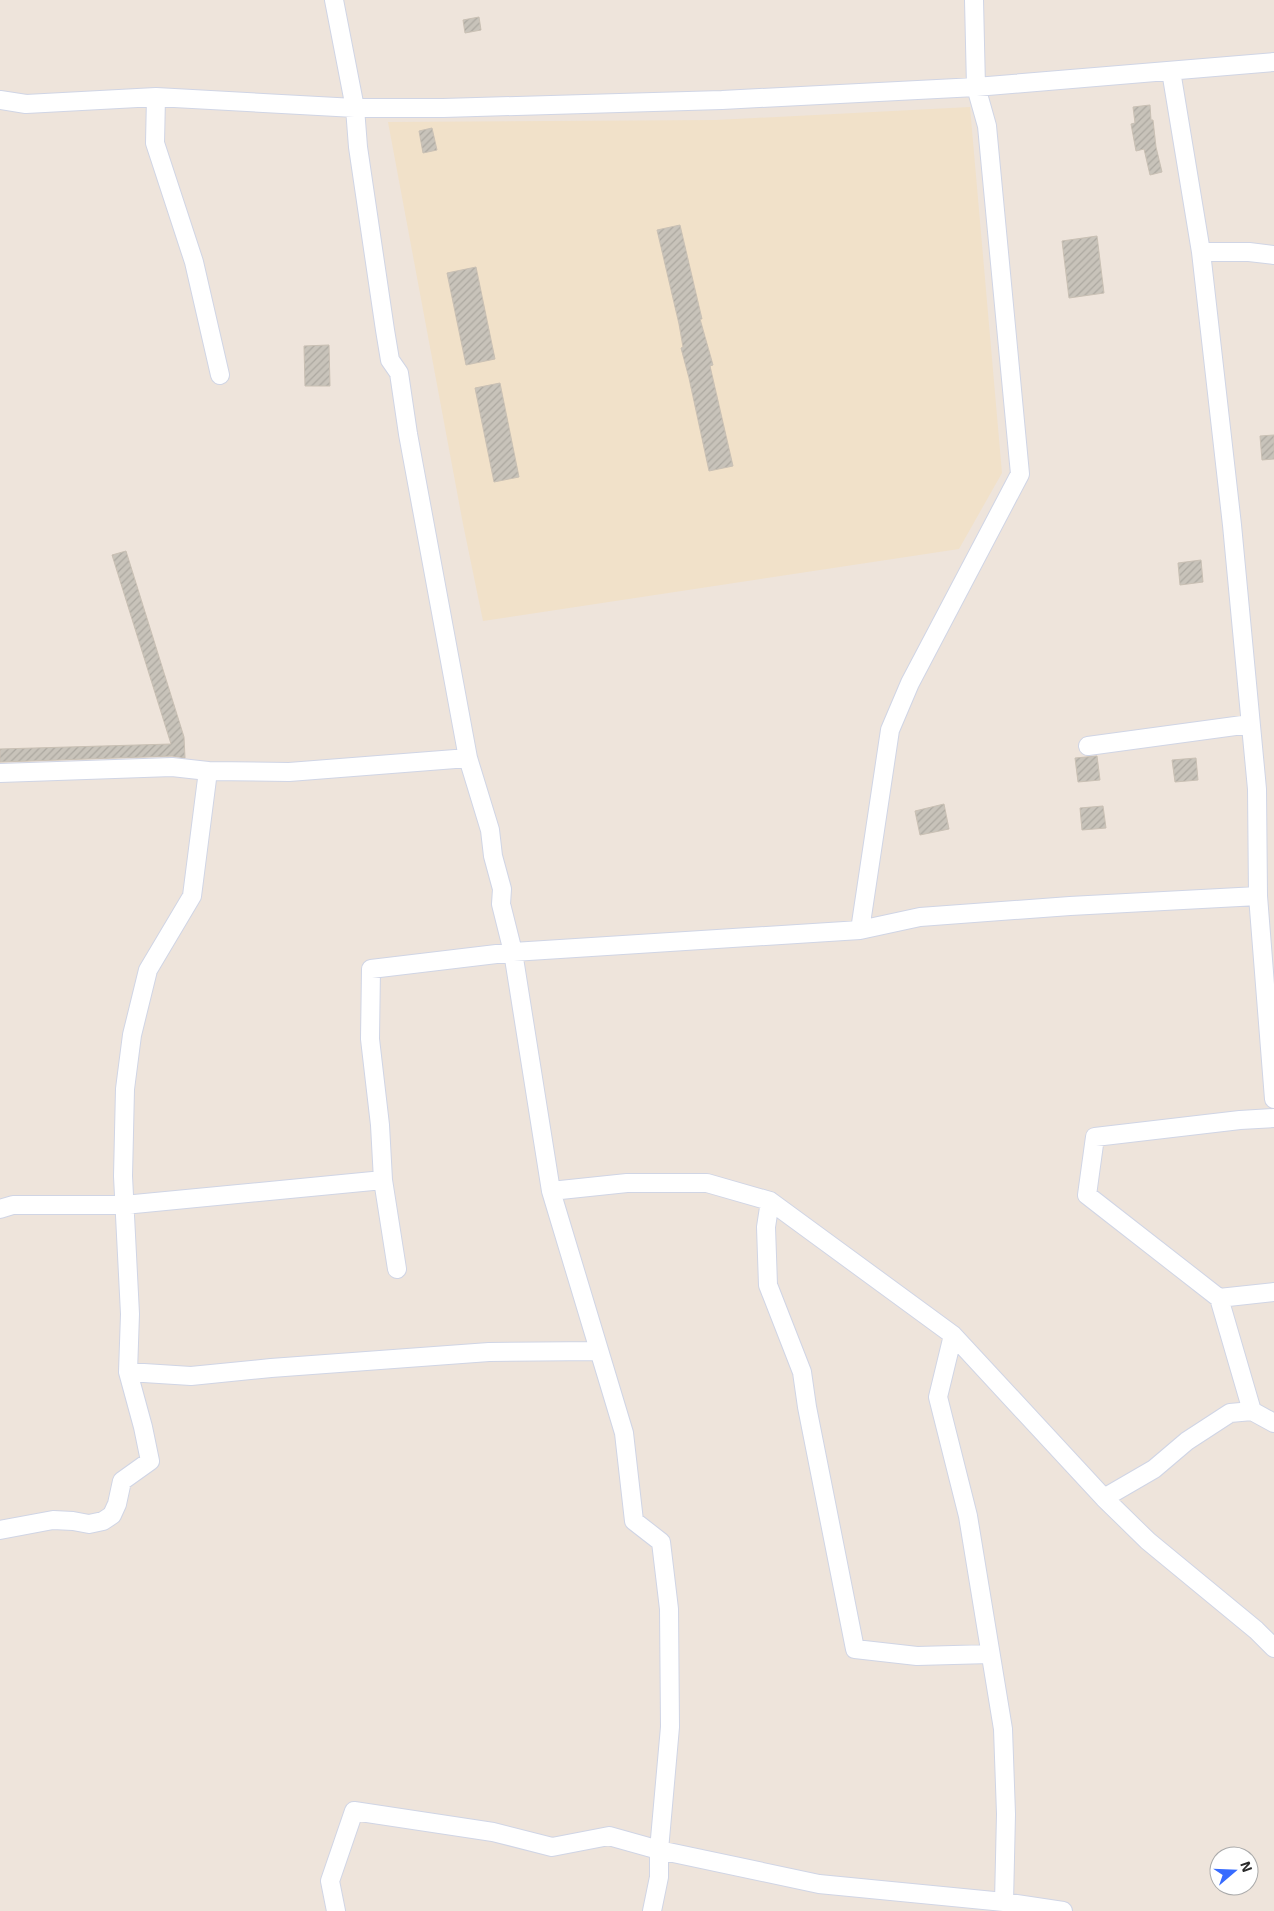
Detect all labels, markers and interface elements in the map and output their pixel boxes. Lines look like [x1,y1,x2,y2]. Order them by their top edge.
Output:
north arrow [1209,1846,1259,1896]
text: N [1237,1859,1256,1874]

